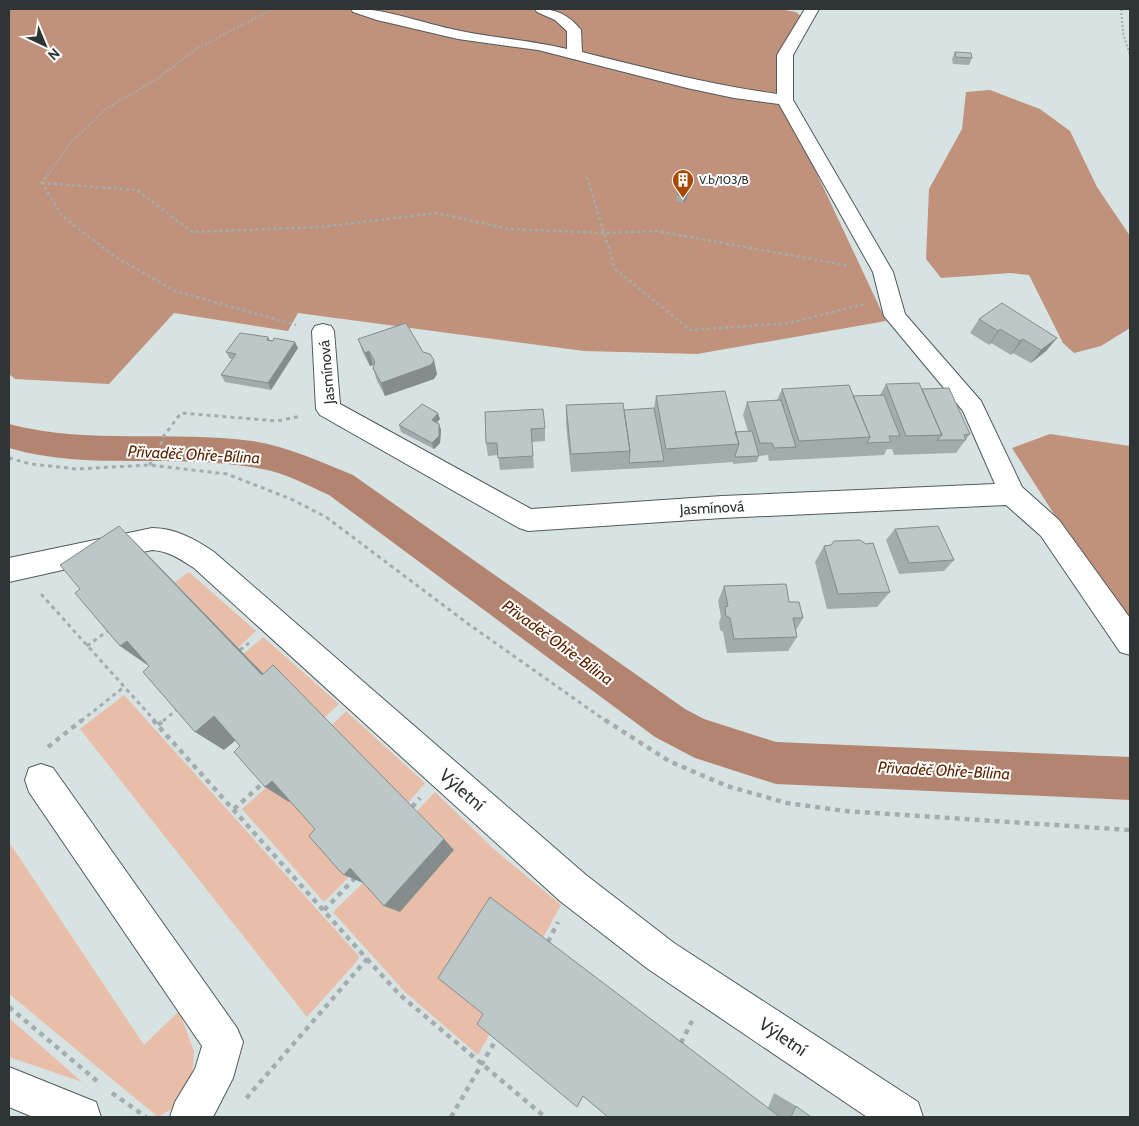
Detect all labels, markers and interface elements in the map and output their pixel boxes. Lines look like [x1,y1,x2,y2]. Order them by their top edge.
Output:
north arrow [20,20,70,70]
text: N [44,44,64,64]
building icon: V.b/103/B [671,168,695,199]
place label: V.b/103/B [699,172,749,187]
street label: Jasmínová [315,338,339,406]
water label: Přivaděč Ohře-Bílina [127,442,261,467]
street label: Jasmínová [678,497,745,519]
water label: Přivaděč Ohře-Bílina [499,596,617,689]
water label: Přivaděč Ohře-Bílina [877,758,1011,783]
street label: Výletní [435,764,489,816]
street label: Výletní [755,1013,811,1061]

